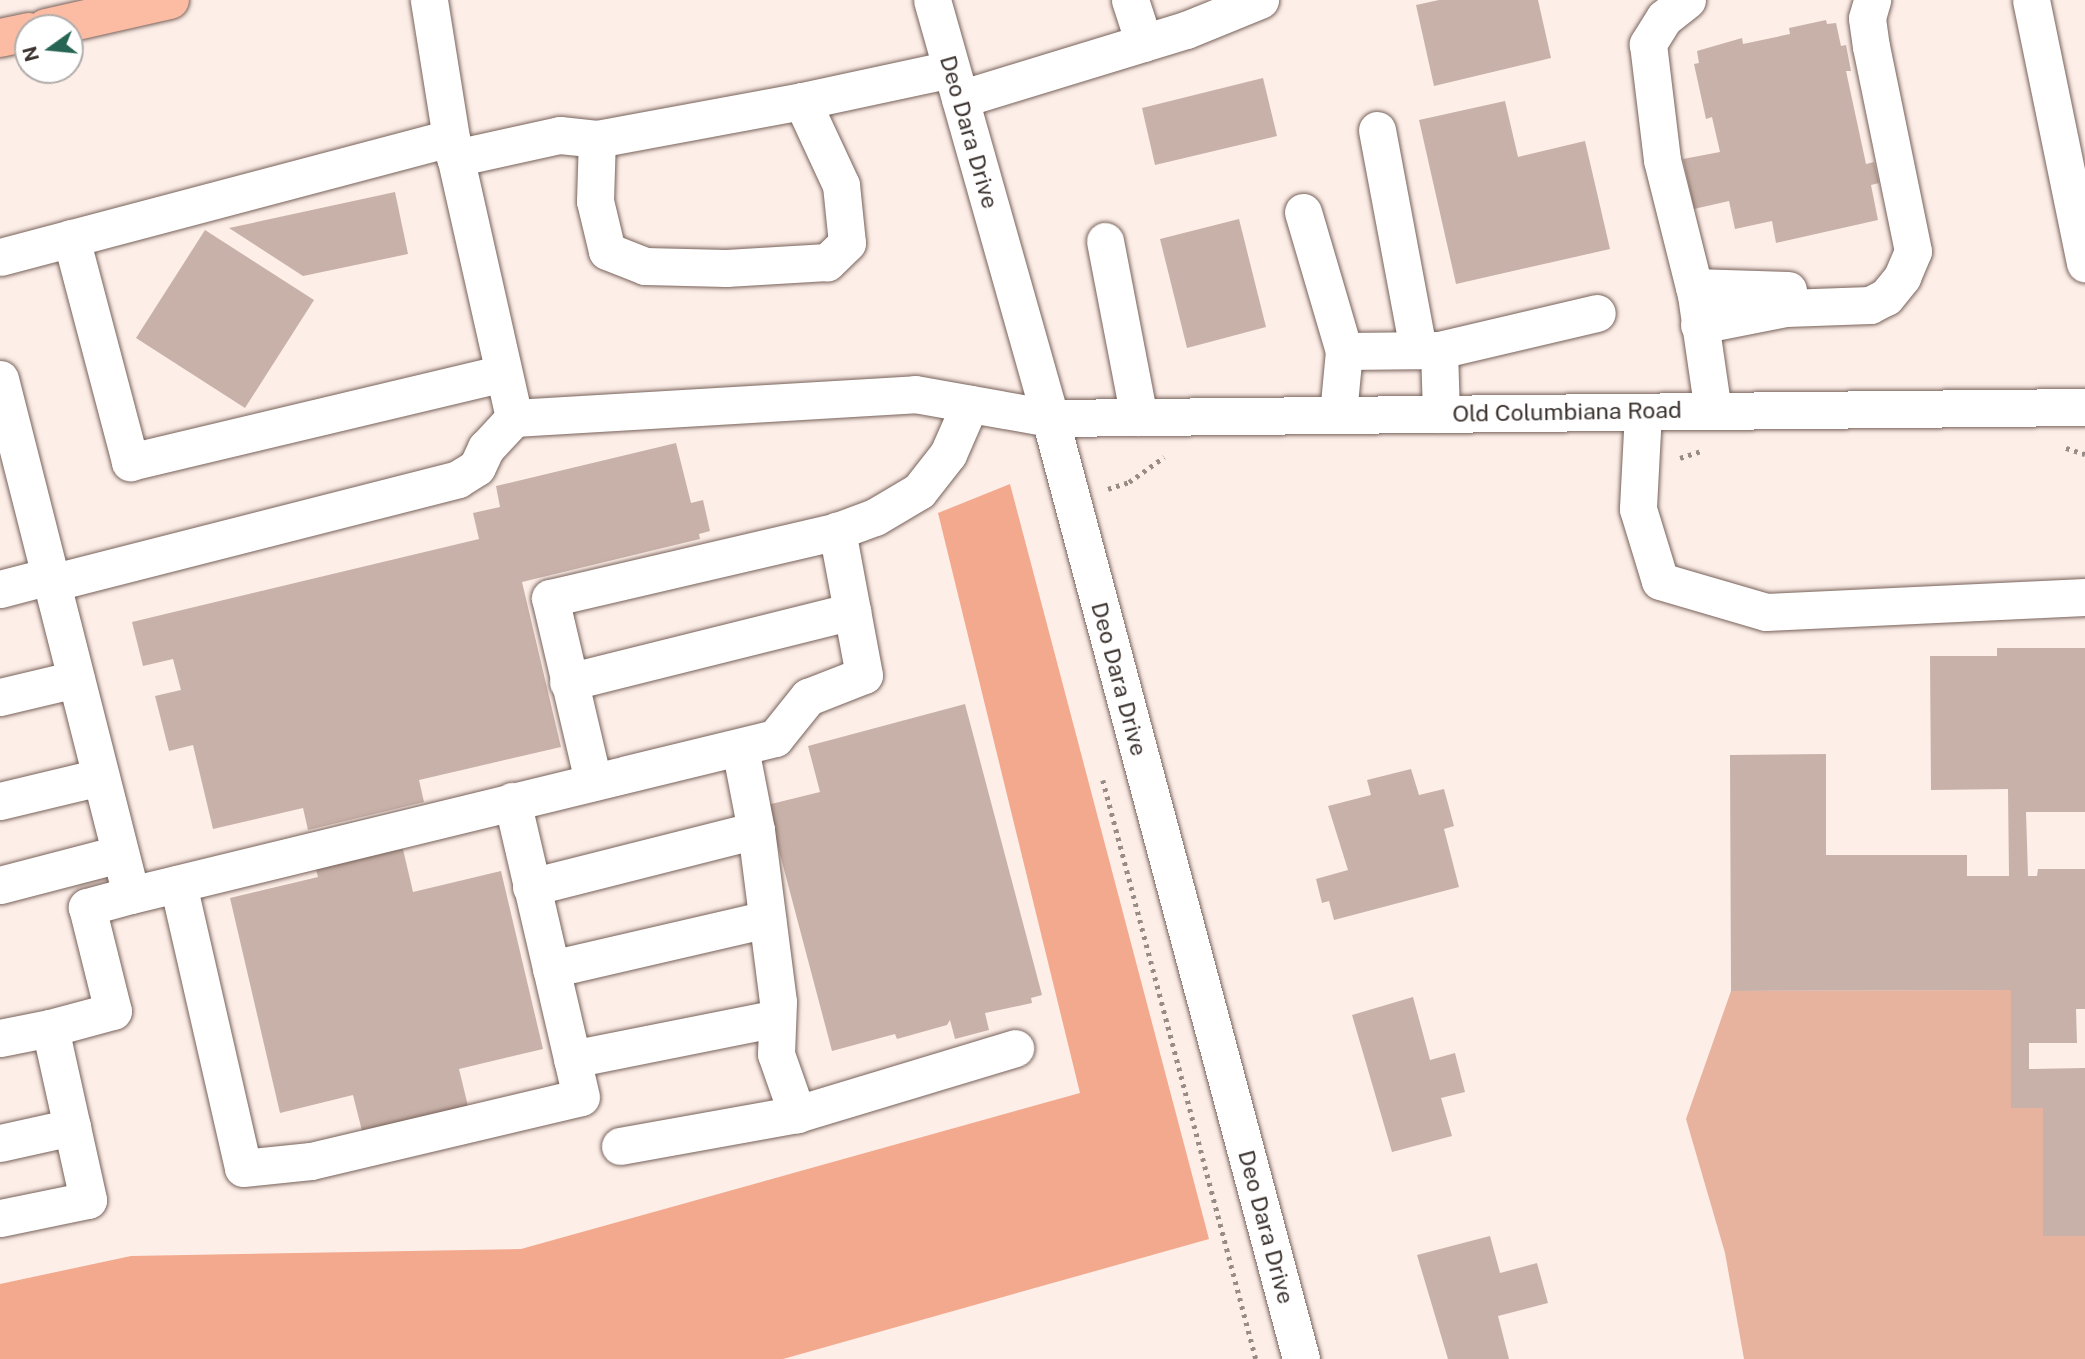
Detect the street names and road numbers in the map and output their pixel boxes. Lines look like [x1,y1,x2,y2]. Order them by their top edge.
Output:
street label: Deo Dara Drive [934,52,1004,212]
street label: Old Columbiana Road [1452,396,1682,428]
street label: Deo Dara Drive [1085,599,1153,759]
street label: Deo Dara Drive [1232,1147,1300,1307]

